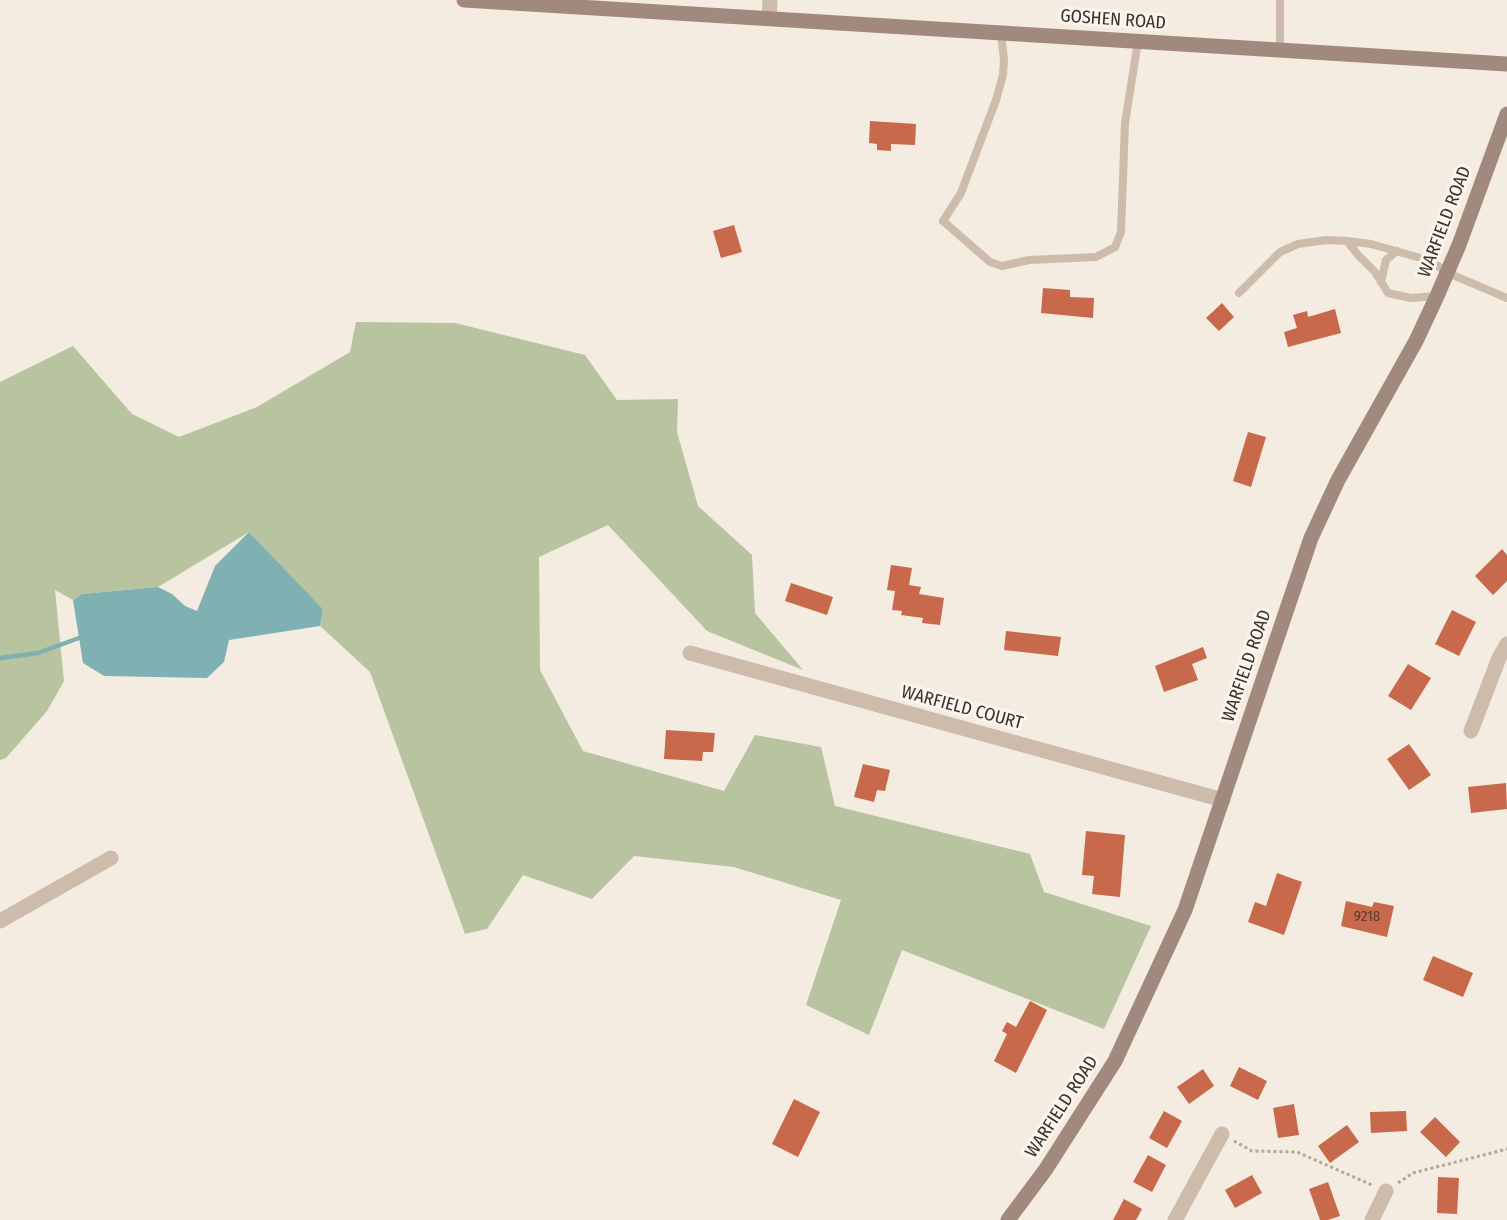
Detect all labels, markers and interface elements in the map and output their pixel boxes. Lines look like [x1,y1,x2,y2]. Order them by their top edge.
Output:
street label: GOSHEN ROAD [1060,6,1166,34]
street label: WARFIELD ROAD [1414,163,1476,281]
street label: WARFIELD ROAD [1218,607,1276,725]
street label: WARFIELD COURT [899,681,1025,735]
house number: 9218 [1354,908,1380,926]
street label: WARFIELD ROAD [1021,1052,1103,1162]

